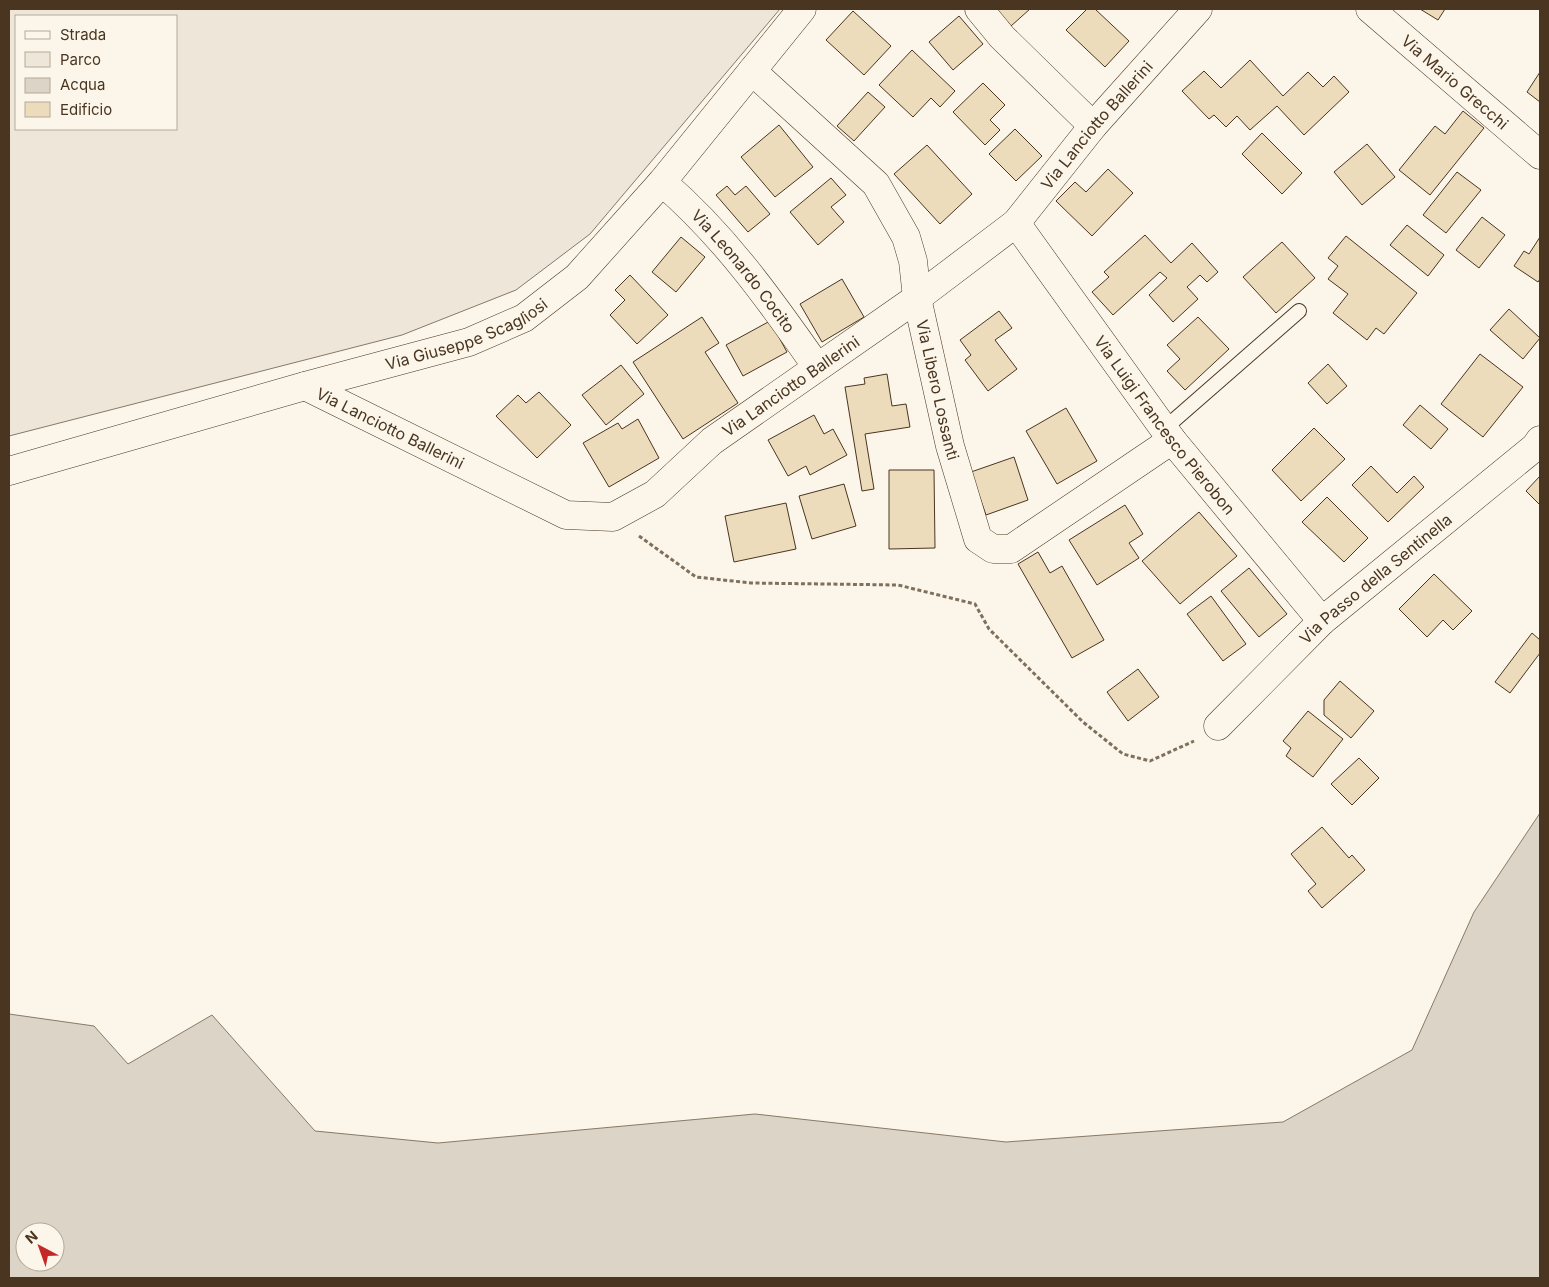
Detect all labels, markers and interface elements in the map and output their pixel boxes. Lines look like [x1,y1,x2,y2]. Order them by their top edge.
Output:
legend [15,15,178,130]
text: Strada [60,25,106,44]
street label: Via Mario Grecchi [1397,30,1513,133]
text: Parco [60,50,101,69]
street label: Via Lanciotto Ballerini [1037,57,1157,193]
text: Acqua [60,75,105,94]
text: Edificio [60,100,112,119]
street label: Via Leonardo Cocito [687,205,800,337]
street label: Via Giuseppe Scagliosi [383,294,551,374]
street label: Via Libero Lossanti [912,318,964,462]
street label: Via Lanciotto Ballerini [718,331,863,441]
street label: Via Luigi Francesco Pierobon [1090,332,1240,519]
street label: Via Lanciotto Ballerini [313,383,467,473]
street label: Via Passo della Sentinella [1295,509,1456,648]
north arrow [15,1222,65,1272]
text: N [22,1227,41,1247]

